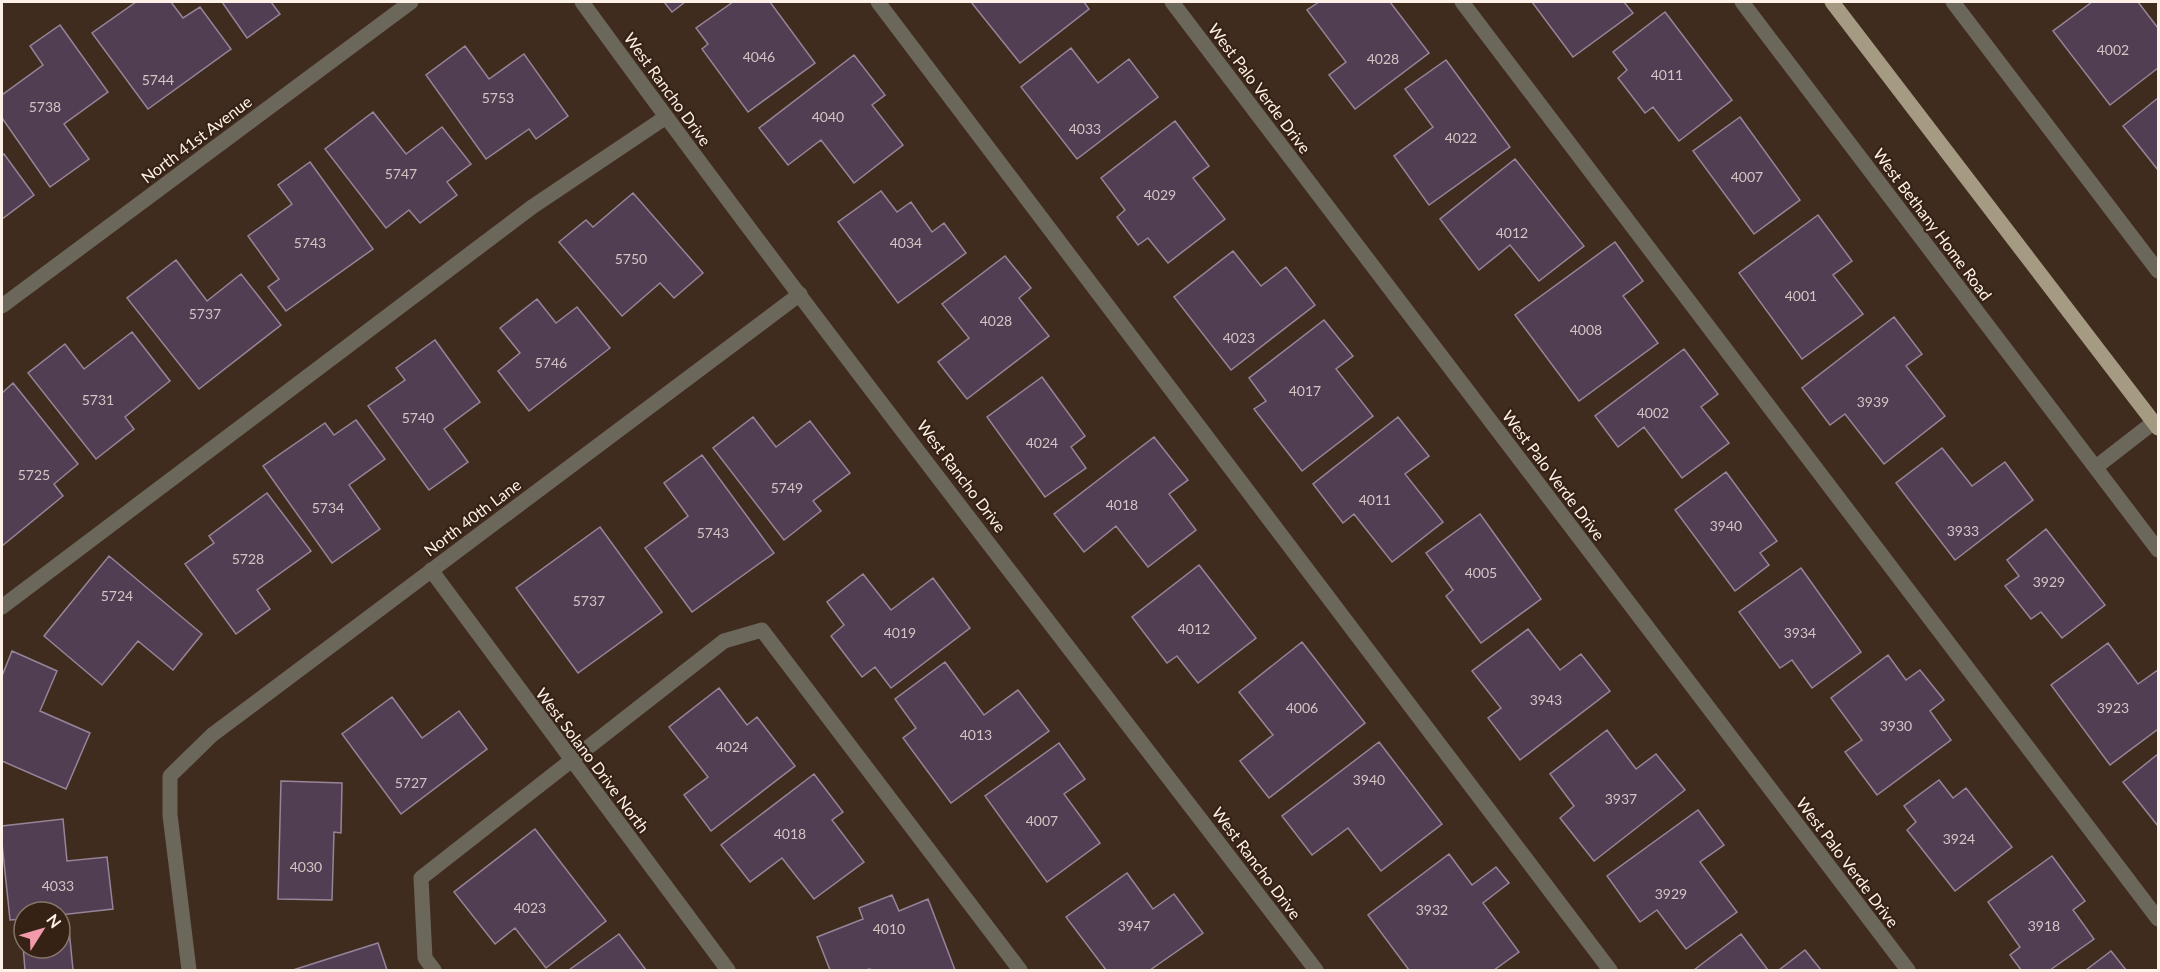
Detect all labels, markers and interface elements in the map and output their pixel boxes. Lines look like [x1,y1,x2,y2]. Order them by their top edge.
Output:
street label: West Palo Verde Drive [1205,19,1315,157]
street label: West Rancho Drive [620,29,716,149]
house number: 4002 [2097,41,2129,58]
house number: 4046 [743,48,775,65]
house number: 4028 [1367,50,1399,67]
house number: 4011 [1651,66,1683,83]
house number: 5744 [142,71,174,88]
house number: 5753 [482,89,514,106]
street label: North 41st Avenue [137,91,255,187]
house number: 5738 [29,98,61,115]
house number: 4040 [812,108,844,125]
house number: 4033 [1069,120,1101,137]
house number: 4022 [1445,129,1477,146]
street label: West Bethany Home Road [1870,144,1996,304]
house number: 5747 [385,165,417,182]
house number: 4007 [1731,168,1763,185]
house number: 4029 [1144,186,1176,203]
house number: 4012 [1496,224,1528,241]
house number: 5743 [294,234,326,251]
house number: 4034 [890,234,922,251]
house number: 5750 [615,250,647,267]
house number: 4001 [1785,287,1817,304]
house number: 5737 [189,305,221,322]
house number: 4028 [980,312,1012,329]
house number: 4008 [1570,321,1602,338]
house number: 4023 [1223,329,1255,346]
house number: 5746 [535,354,567,371]
house number: 4017 [1289,382,1321,399]
house number: 5731 [82,391,114,408]
house number: 3939 [1857,393,1889,410]
house number: 4002 [1637,404,1669,421]
street label: West Palo Verde Drive [1499,406,1609,544]
house number: 5740 [402,409,434,426]
street label: West Rancho Drive [914,416,1010,536]
house number: 4024 [1026,434,1058,451]
house number: 5725 [18,466,50,483]
street label: North 40th Lane [420,474,524,560]
house number: 5749 [771,479,803,496]
house number: 4011 [1359,491,1391,508]
house number: 4018 [1106,496,1138,513]
house number: 5734 [312,499,344,516]
house number: 3940 [1710,517,1742,534]
house number: 3933 [1947,522,1979,539]
house number: 5743 [697,524,729,541]
house number: 5728 [232,550,264,567]
house number: 4005 [1465,564,1497,581]
house number: 3929 [2033,573,2065,590]
house number: 5724 [101,587,133,604]
house number: 5737 [573,592,605,609]
house number: 4012 [1178,620,1210,637]
house number: 4019 [884,624,916,641]
house number: 3934 [1784,624,1816,641]
street label: West Solano Drive North [532,684,654,836]
house number: 3943 [1530,691,1562,708]
house number: 4006 [1286,699,1318,716]
house number: 3923 [2097,699,2129,716]
house number: 3930 [1880,717,1912,734]
house number: 4013 [960,726,992,743]
house number: 4024 [716,738,748,755]
house number: 3940 [1353,771,1385,788]
house number: 5727 [395,774,427,791]
house number: 3937 [1605,790,1637,807]
street label: West Palo Verde Drive [1793,793,1903,931]
street label: West Rancho Drive [1209,803,1305,923]
house number: 4007 [1026,812,1058,829]
house number: 4018 [774,825,806,842]
house number: 3924 [1943,830,1975,847]
house number: 4030 [290,858,322,875]
house number: 4033 [42,877,74,894]
house number: 3929 [1655,885,1687,902]
house number: 4023 [514,899,546,916]
north arrow [12,900,72,960]
house number: 3932 [1416,901,1448,918]
text: N [43,910,66,931]
house number: 3947 [1118,917,1150,934]
house number: 3918 [2028,917,2060,934]
house number: 4010 [873,920,905,937]

